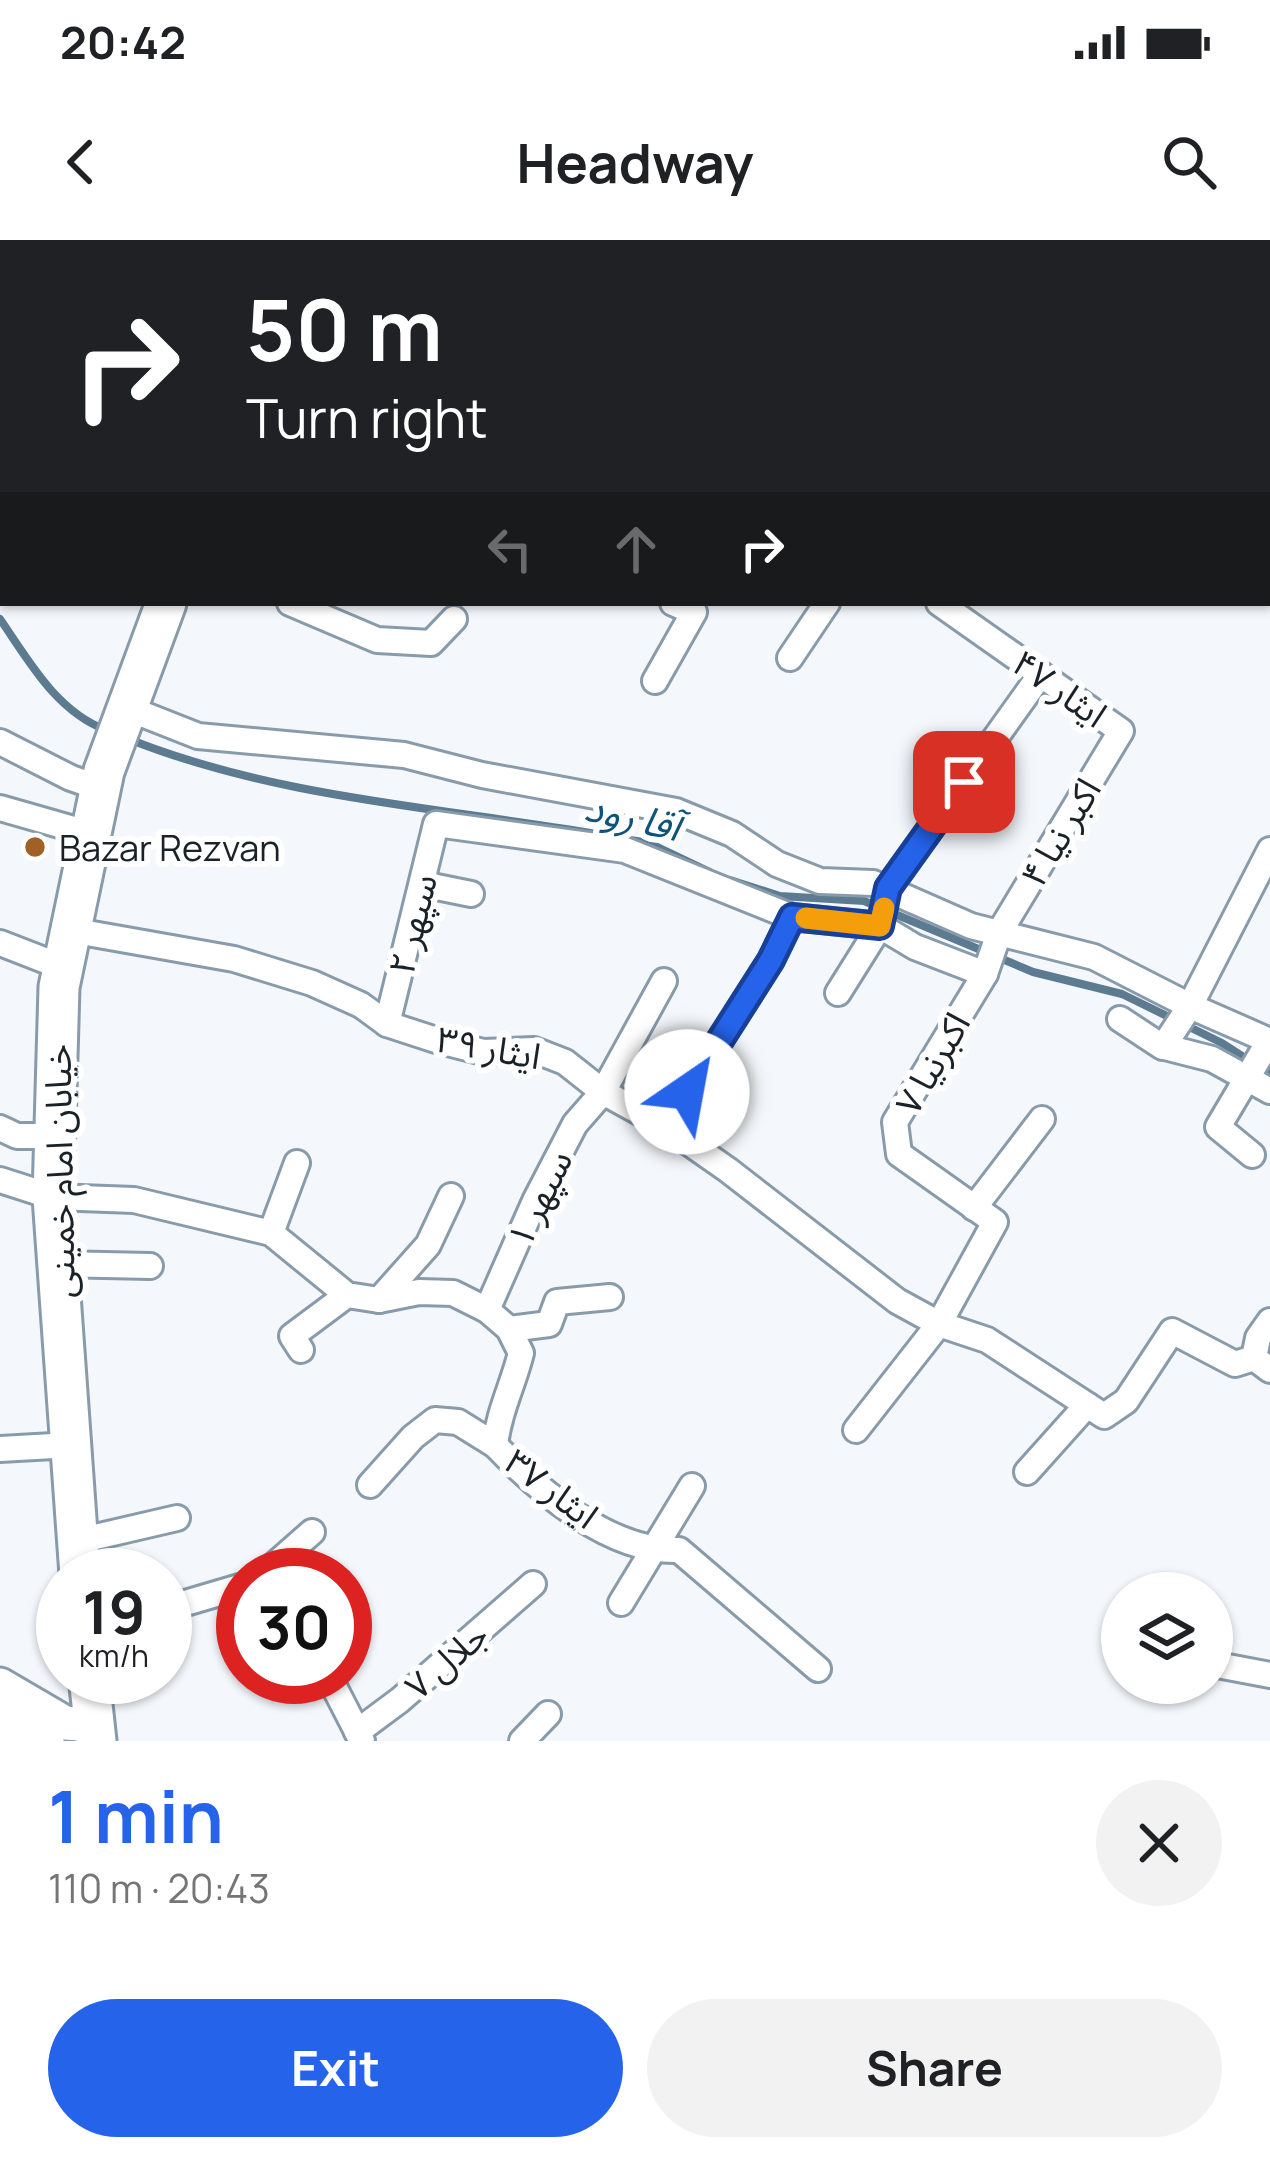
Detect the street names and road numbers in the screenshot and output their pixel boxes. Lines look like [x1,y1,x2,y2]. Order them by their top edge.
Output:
street label: ایثار ۴۷ [1003,638,1117,738]
street label: اکبر نیا ۴ [1008,769,1112,895]
street label: سپهر ۲ [376,869,448,979]
street label: اکبرنیا ۷ [883,1003,981,1123]
street label: ایثار ۳۹ [433,1014,545,1080]
street label: خیابان امام خمینی [32,1044,90,1298]
street label: سپهر ۱ [495,1141,584,1255]
street label: ایثار ۳۷ [495,1437,609,1539]
street label: جلال ۷ [394,1610,498,1710]

